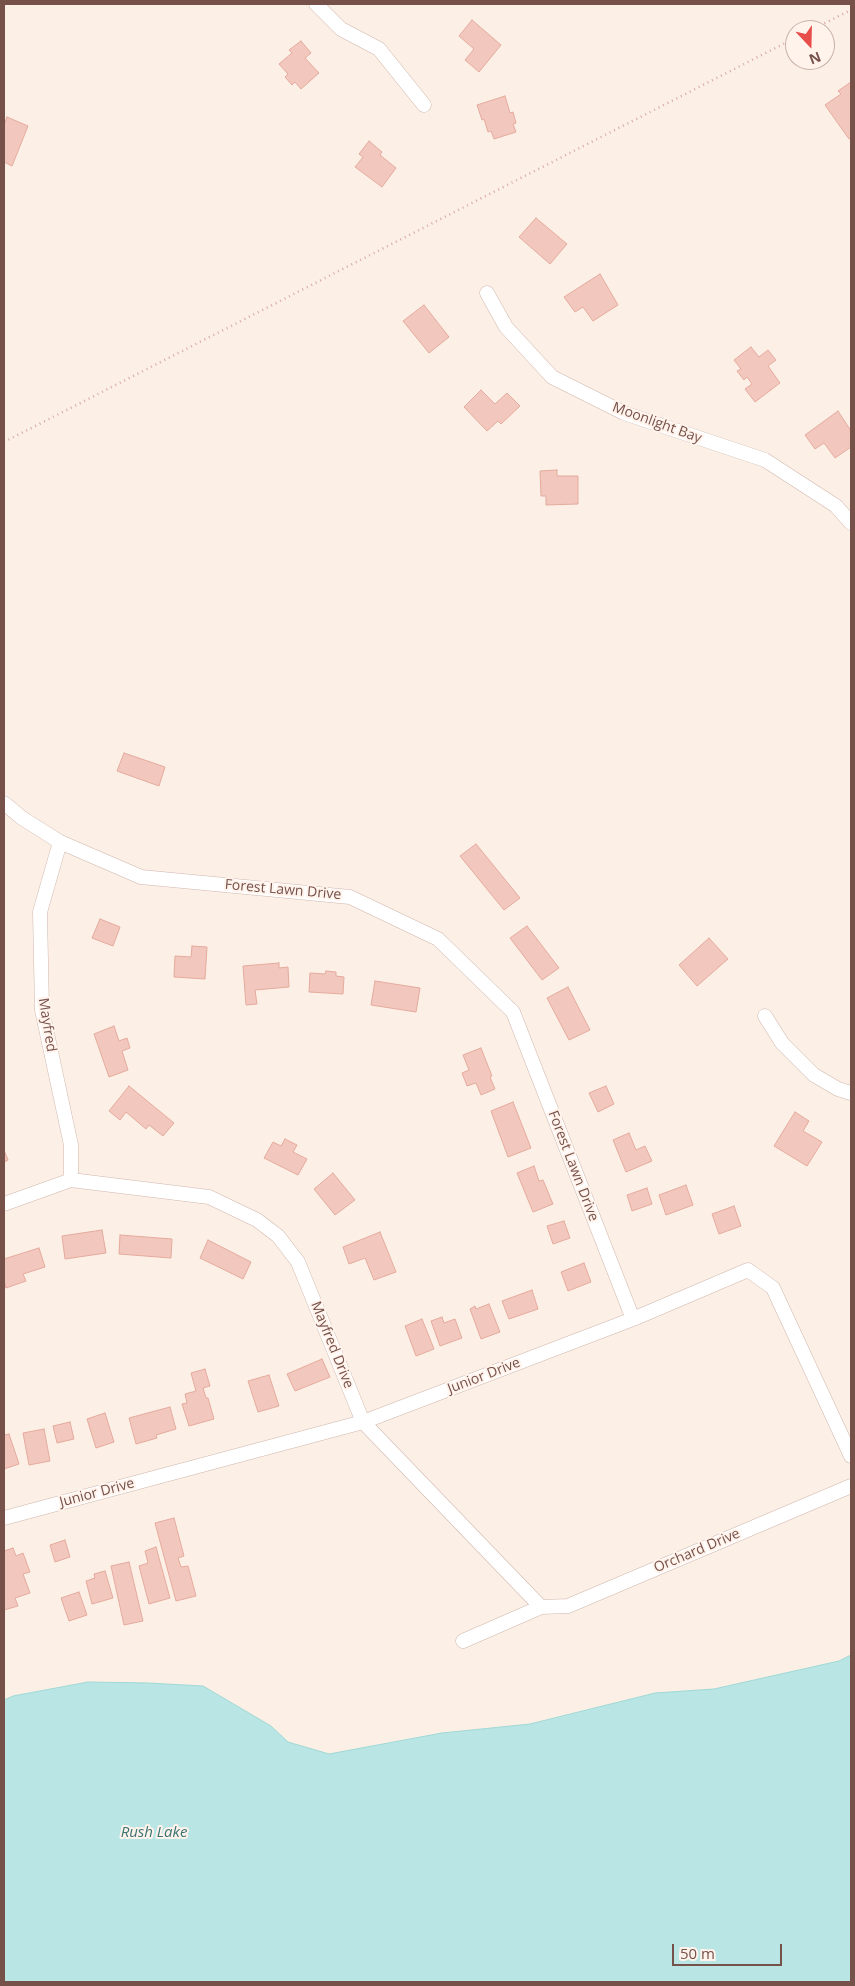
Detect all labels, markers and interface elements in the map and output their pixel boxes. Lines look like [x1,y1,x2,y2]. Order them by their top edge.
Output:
north arrow [785,20,835,70]
text: N [806,48,824,69]
street label: Moonlight Bay [610,399,704,447]
street label: Forest Lawn Drive [224,877,342,903]
street label: Mayfred [34,997,60,1053]
street label: Forest Lawn Drive [544,1108,602,1224]
street label: Mayfred Drive [307,1299,357,1391]
street label: Junior Drive [445,1354,523,1398]
street label: Junior Drive [58,1475,136,1511]
street label: Orchard Drive [651,1525,743,1577]
water label: Rush Lake [121,1824,187,1842]
scale bar [675,1934,785,1966]
text: 50 m [680,1943,715,1963]

